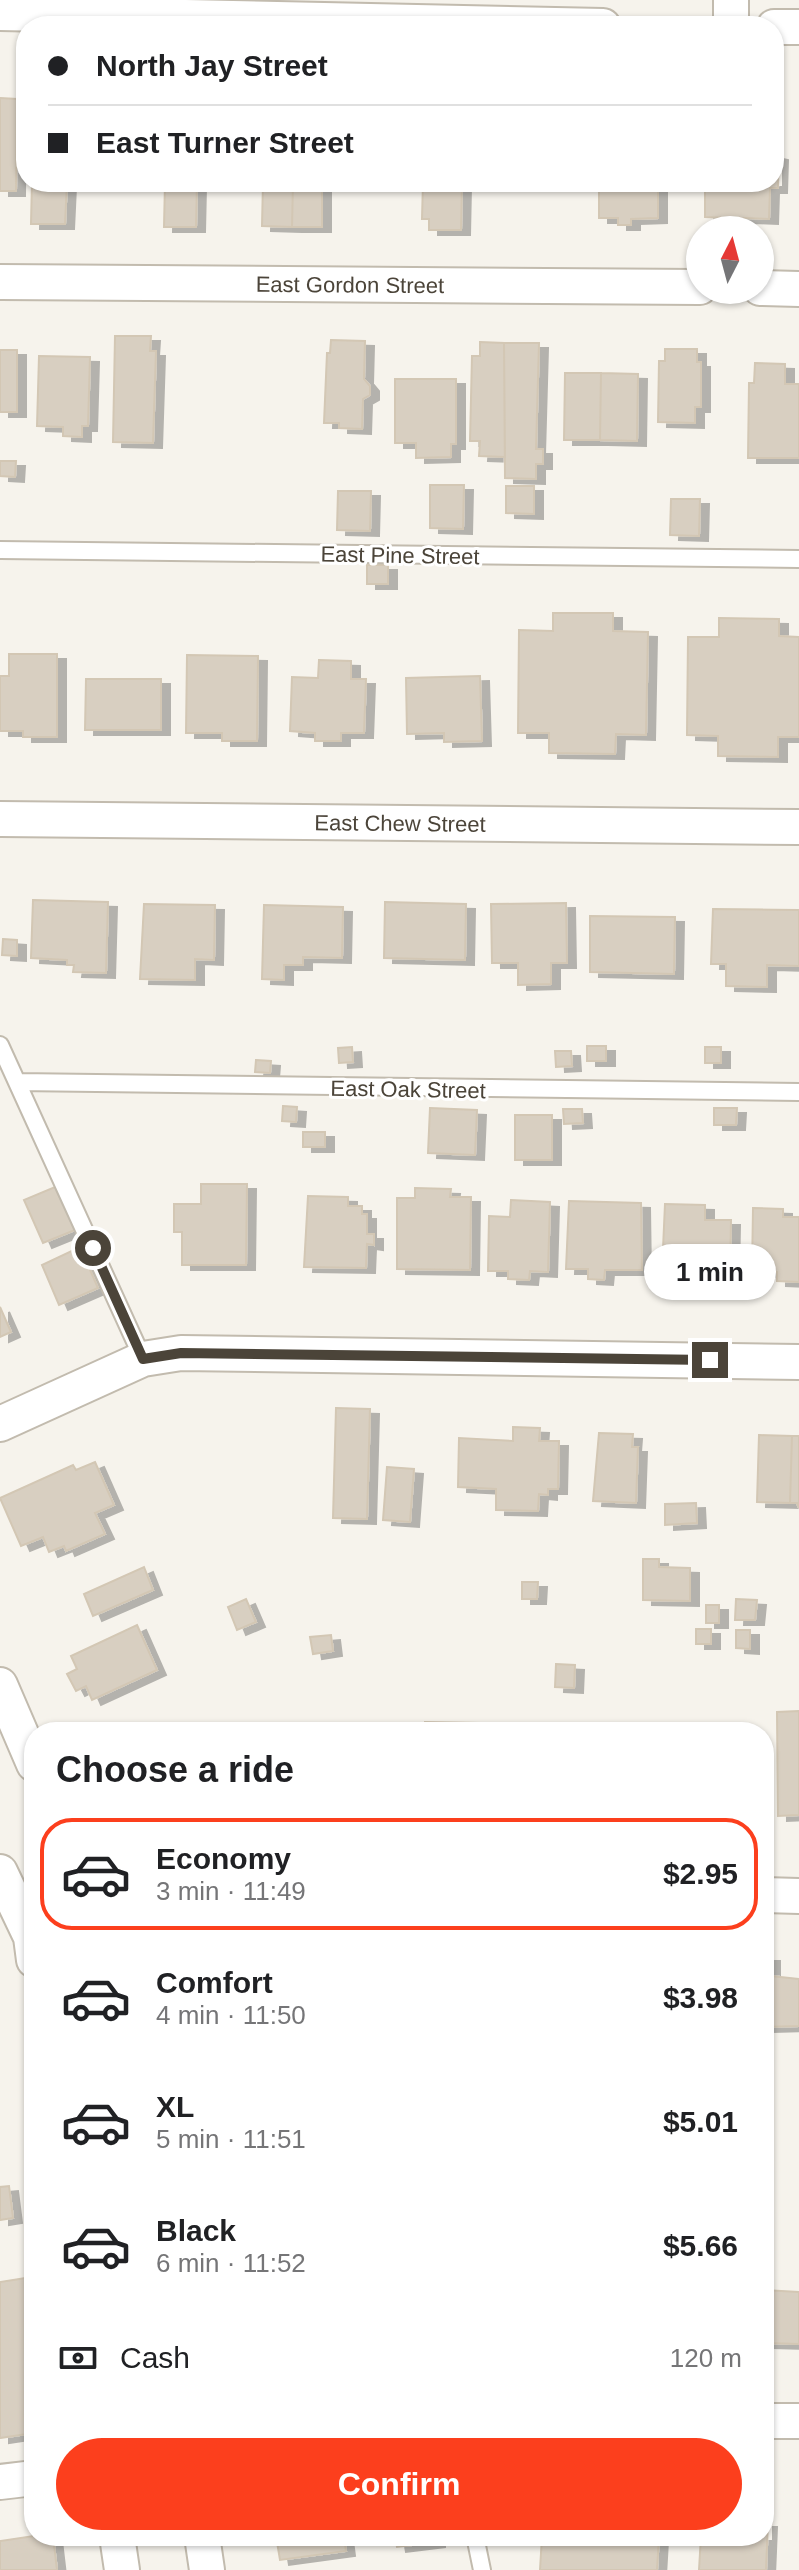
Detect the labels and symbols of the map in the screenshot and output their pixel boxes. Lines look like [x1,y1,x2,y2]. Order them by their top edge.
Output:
north arrow [686,216,774,304]
street label: East Gordon Street [256,272,444,298]
street label: East Pine Street [320,542,480,569]
street label: East Chew Street [314,810,486,837]
street label: East Oak Street [330,1076,486,1103]
route start [75,1230,111,1266]
callout: 1 min [644,1244,776,1300]
route end [692,1342,728,1378]

